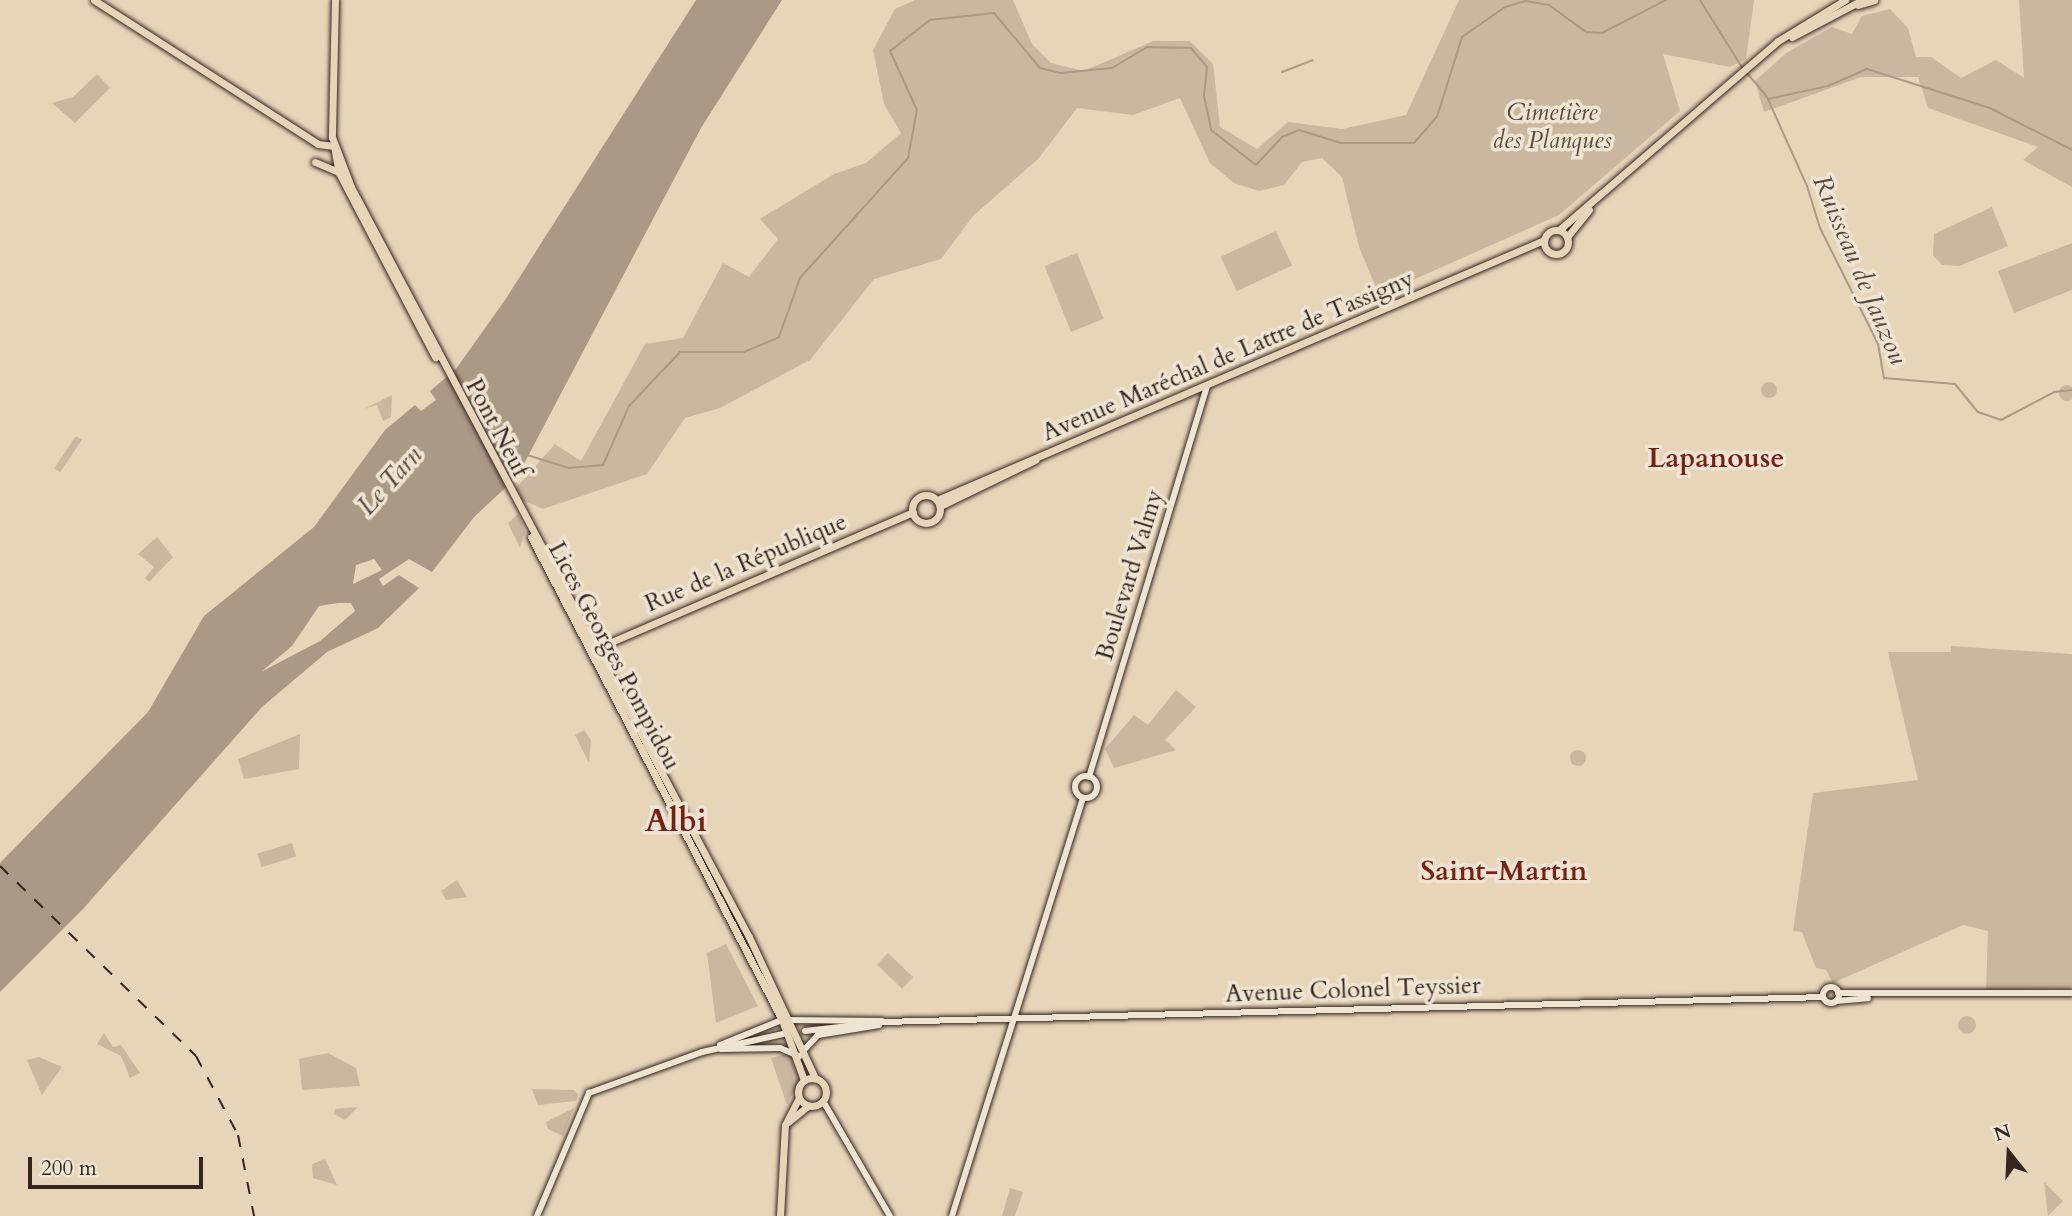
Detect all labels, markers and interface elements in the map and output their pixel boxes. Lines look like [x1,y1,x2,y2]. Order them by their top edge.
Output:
park label: Cimetière des Planques [1492,99,1612,155]
water label: Ruisseau de Jauzou [1806,170,1914,370]
street label: Avenue Maréchal de Lattre de Tassigny [1038,264,1418,448]
street label: Pont Neuf [459,374,535,482]
water label: Le Tarn [351,441,429,521]
district label: Lapanouse [1648,441,1784,475]
street label: Boulevard Valmy [1090,486,1170,664]
street label: Rue de la République [641,507,851,619]
street label: Lices Georges Pompidou [542,537,686,775]
district label: Albi [645,802,707,840]
district label: Saint-Martin [1421,854,1587,888]
street label: Avenue Colonel Teyssier [1225,971,1481,1009]
north arrow [1974,1118,2044,1188]
text: N [1991,1118,2014,1148]
scale bar [32,1142,206,1186]
text: 200 m [41,1154,97,1183]

